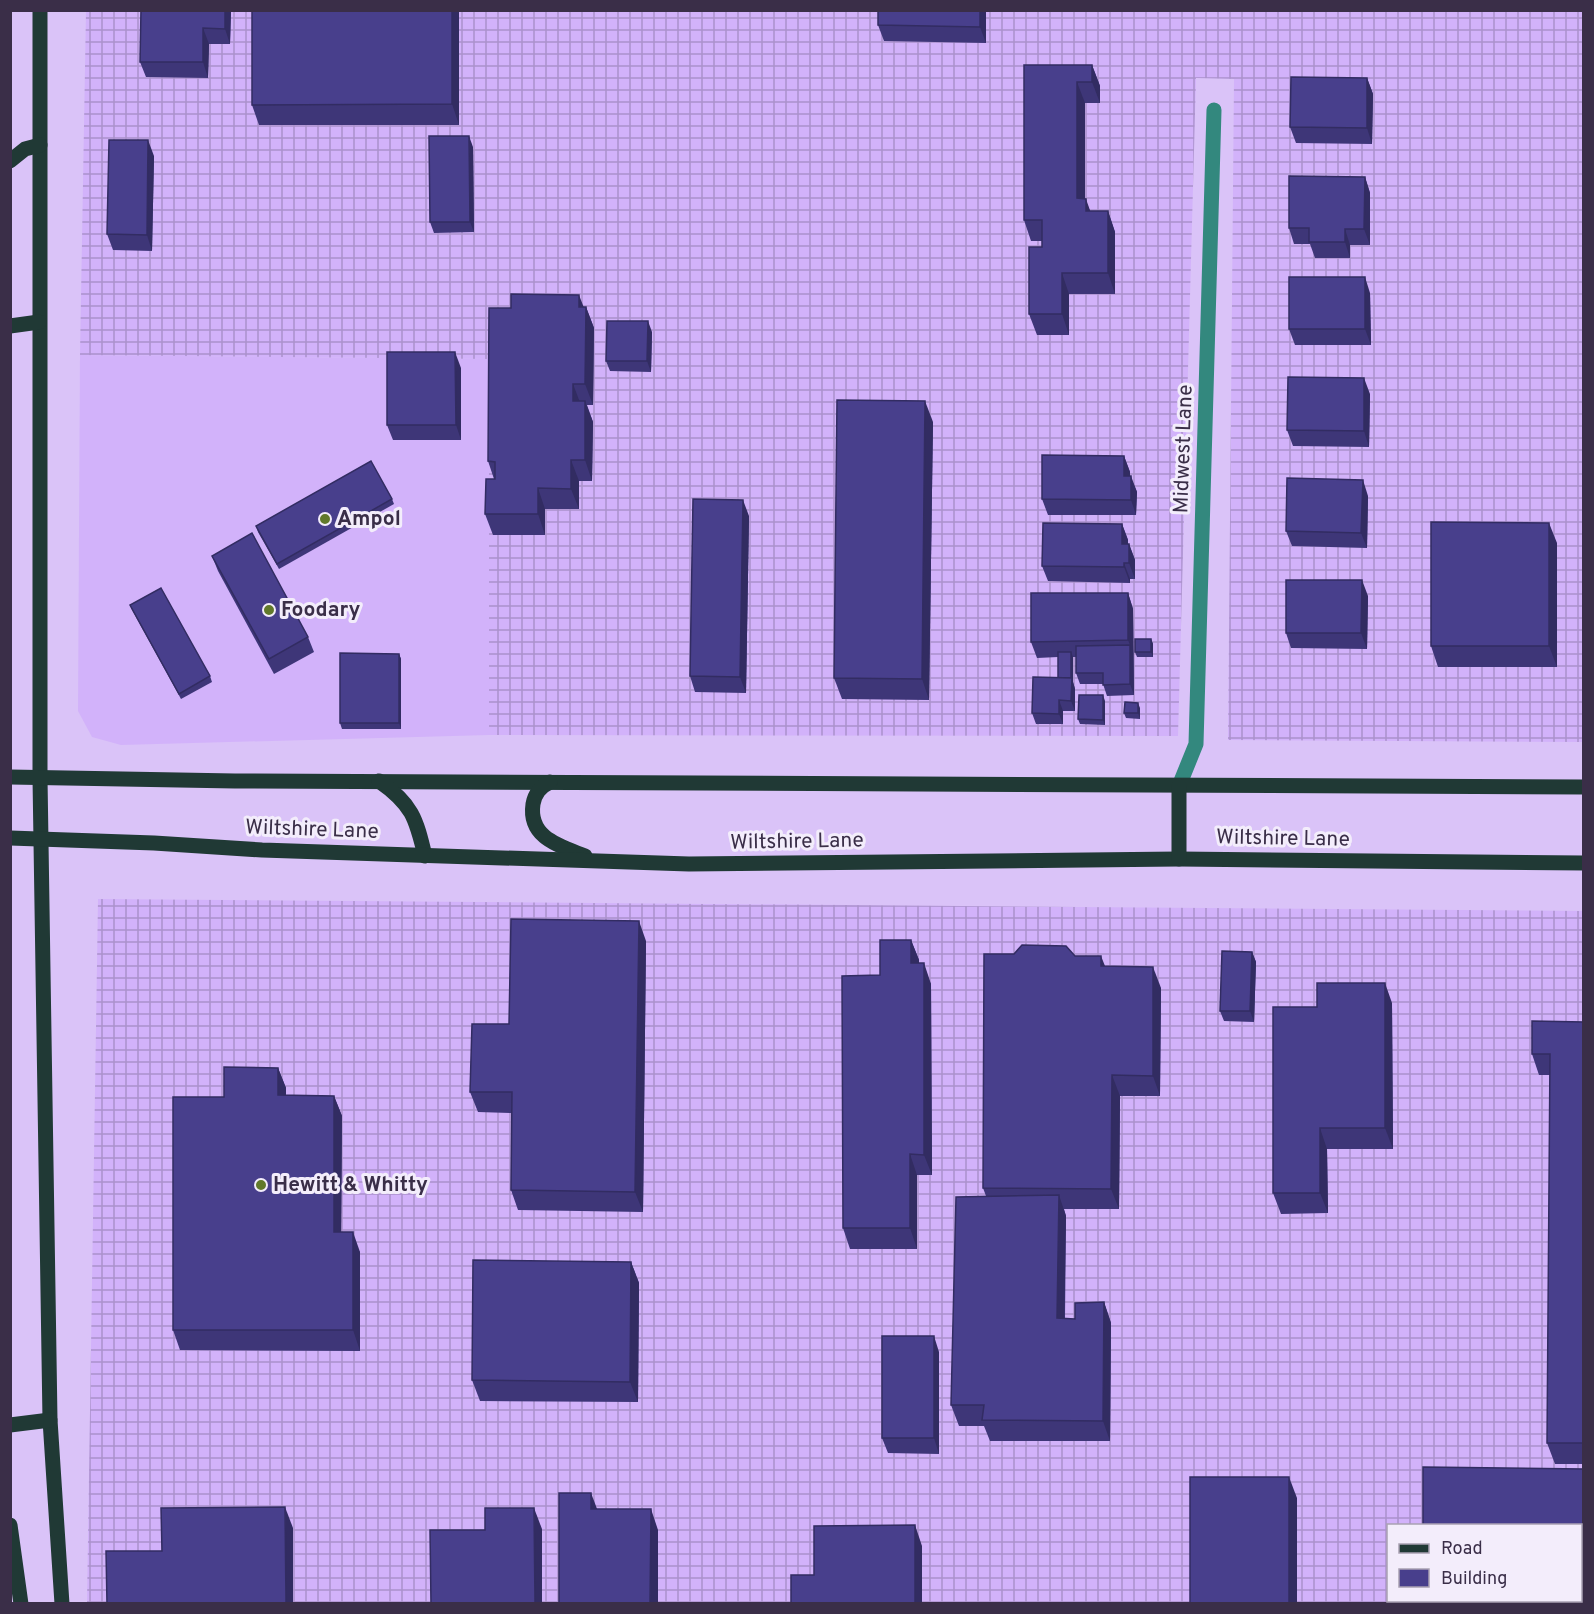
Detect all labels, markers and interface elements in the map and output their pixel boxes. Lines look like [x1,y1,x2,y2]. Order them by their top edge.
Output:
street label: Midwest Lane [1168,384,1200,514]
place label: Ampol [337,506,401,533]
marker: Ampol [318,512,332,526]
place label: Foodary [281,597,360,624]
marker: Foodary [262,603,276,617]
street label: Wiltshire Lane [245,814,379,846]
street label: Wiltshire Lane [1216,824,1350,854]
street label: Wiltshire Lane [730,827,864,857]
place label: Hewitt & Whitty [273,1172,428,1199]
marker: Hewitt & Whitty [254,1178,268,1192]
legend [1387,1524,1582,1602]
text: Road [1441,1538,1483,1561]
text: Building [1441,1568,1507,1591]

